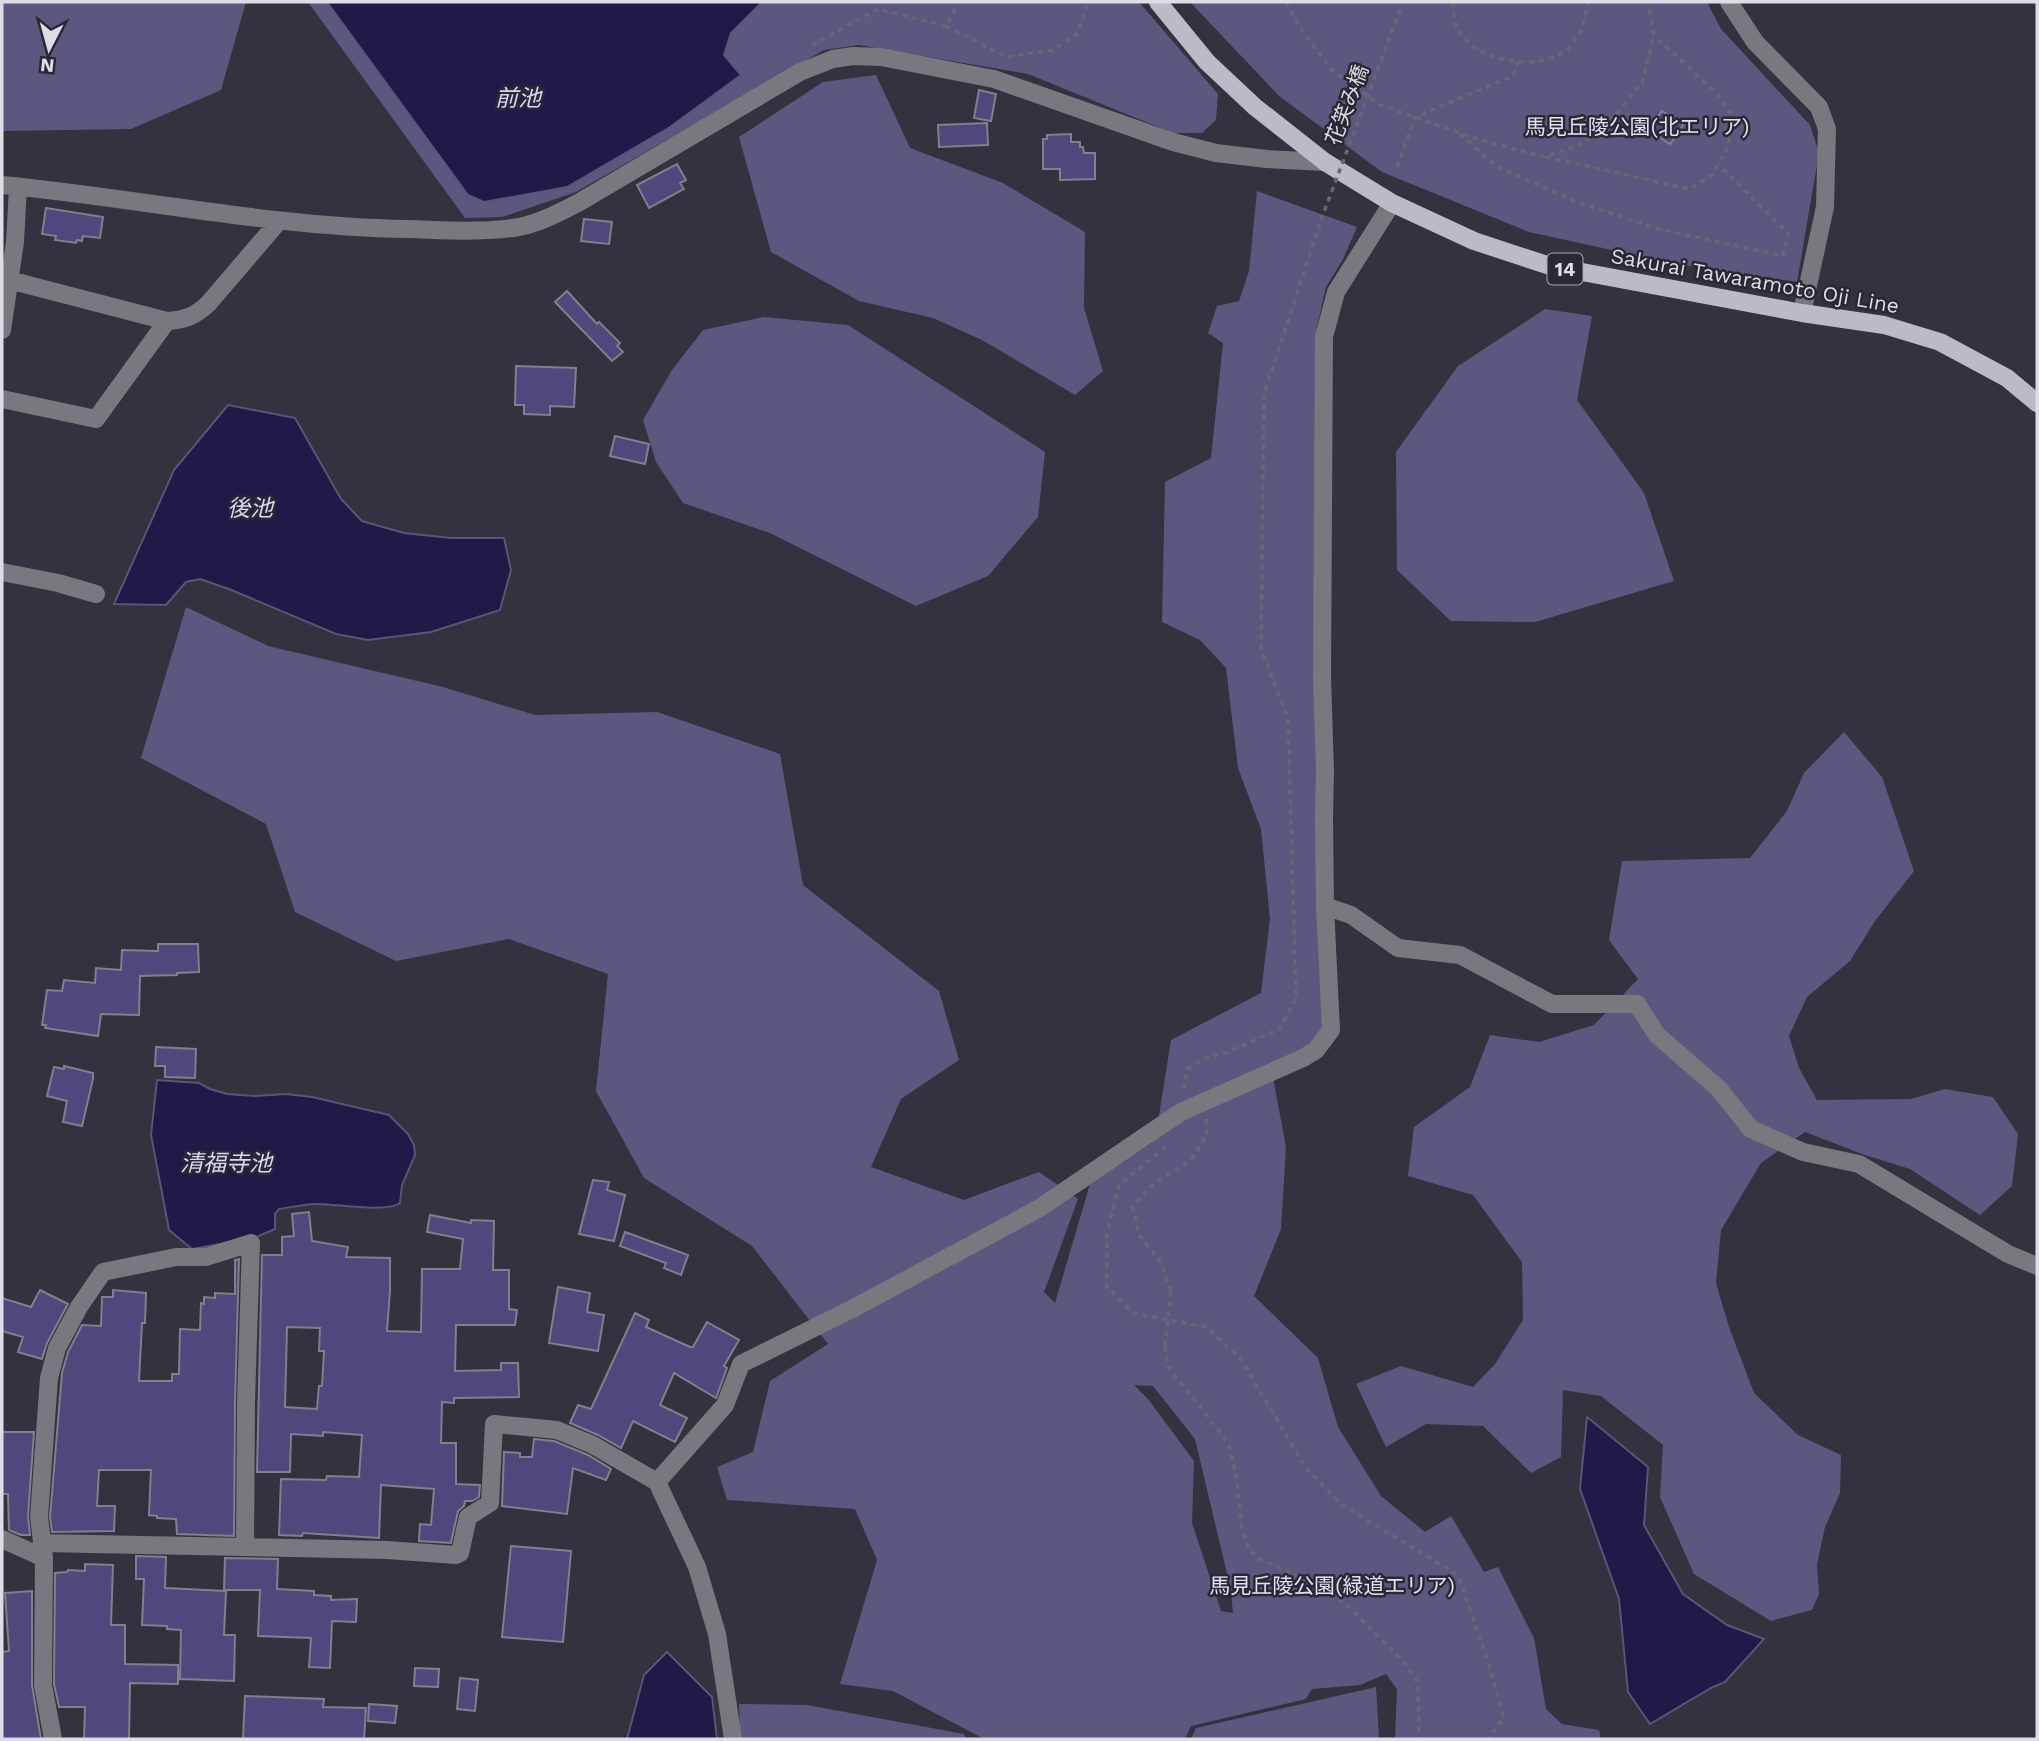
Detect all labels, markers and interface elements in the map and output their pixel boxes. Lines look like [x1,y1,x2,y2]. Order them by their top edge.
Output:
north arrow [14,14,84,84]
text: N [39,53,55,78]
street label: 花笑み橋 [1320,61,1373,149]
water label: 前池 [495,85,543,112]
park label: 馬見丘陵公園(北エリア) [1525,114,1749,139]
street label: Sakurai Tawaramoto Oji Line [1609,243,1901,318]
road number: 14 [1548,254,1582,284]
water label: 後池 [227,495,275,522]
water label: 清福寺池 [180,1150,274,1177]
park label: 馬見丘陵公園(緑道エリア) [1209,1573,1455,1598]

